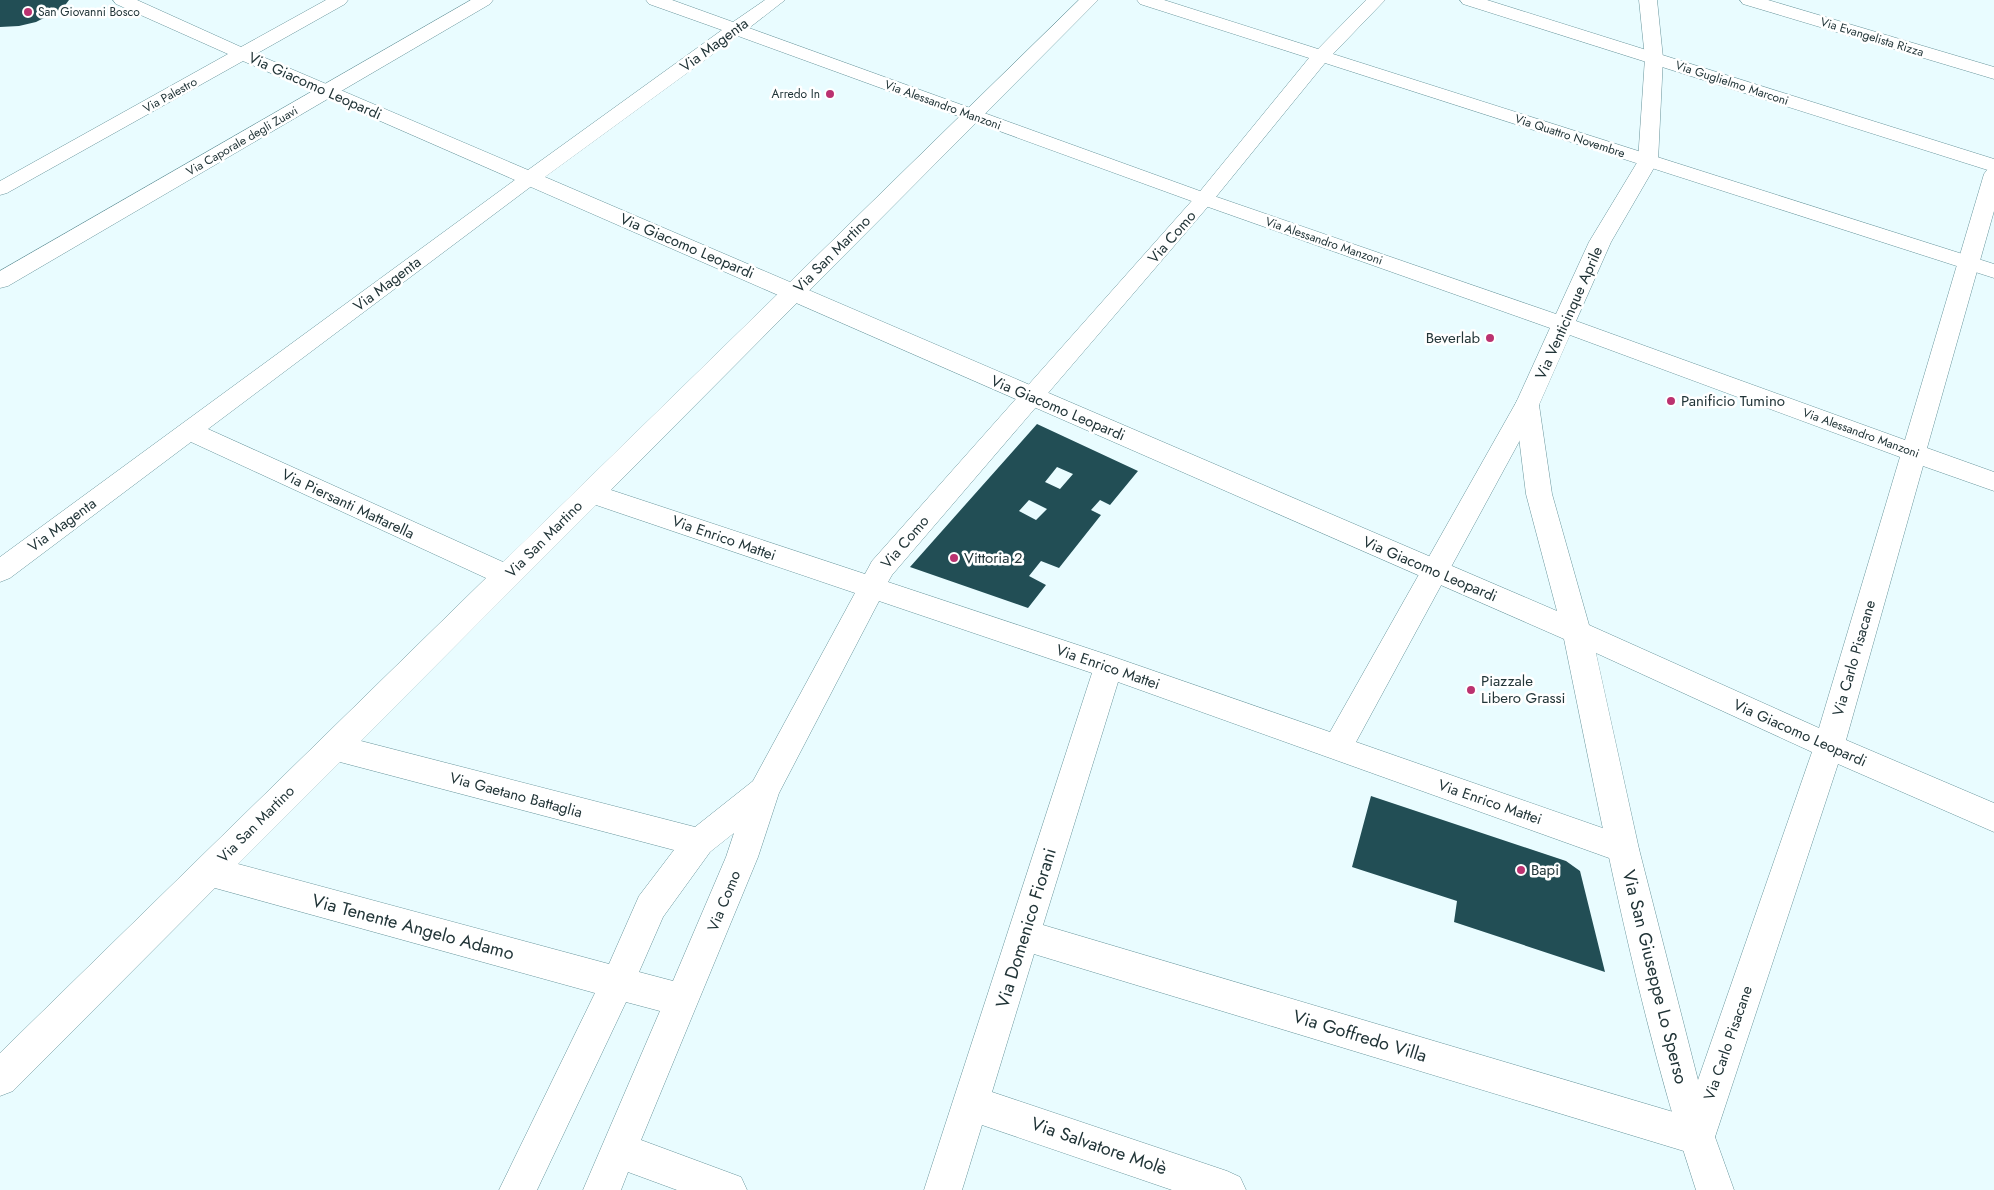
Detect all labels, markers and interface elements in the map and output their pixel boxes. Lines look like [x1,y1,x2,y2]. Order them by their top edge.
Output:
place label: San Giovanni Bosco [38,3,140,21]
marker: San Giovanni Bosco [22,6,34,18]
street label: Via Magenta [675,13,753,77]
street label: Via Evangelista Rizza [1818,13,1926,61]
street label: Via Giacomo Leopardi [245,47,385,125]
street label: Via Guglielmo Marconi [1673,56,1791,110]
street label: Via Palestro [140,72,201,117]
street label: Via Alessandro Manzoni [882,75,1004,135]
place label: Arredo In [772,85,820,103]
marker: Arredo In [824,88,836,100]
street label: Via Caporale degli Zuavi [183,102,301,180]
street label: Via Quattro Novembre [1512,110,1628,162]
street label: Via Como [1143,206,1201,268]
street label: Via Giacomo Leopardi [616,208,758,284]
street label: Via San Martino [788,210,876,298]
street label: Via Alessandro Manzoni [1263,212,1385,270]
street label: Via Venticinque Aprile [1530,243,1608,383]
street label: Via Magenta [348,251,426,317]
place label: Beverlab [1426,327,1480,349]
marker: Beverlab [1484,332,1496,344]
street label: Via Giacomo Leopardi [987,370,1129,446]
place label: Panificio Tumino [1681,390,1785,412]
marker: Panificio Tumino [1665,395,1677,407]
street label: Via Alessandro Manzoni [1800,403,1922,463]
street label: Via Piersanti Mattarella [278,464,418,544]
street label: Via Magenta [23,493,101,557]
street label: Via San Martino [500,495,588,583]
street label: Via Enrico Mattei [669,510,779,566]
street label: Via Como [876,511,934,573]
street label: Via Giacomo Leopardi [1359,531,1501,607]
place label: Vittoria 2 [964,547,1023,569]
marker: Vittoria 2 [948,552,960,564]
street label: Via Carlo Pisacane [1827,597,1881,719]
street label: Via Enrico Mattei [1053,639,1163,695]
place label: Piazzale Libero Grassi [1481,670,1566,709]
marker: Piazzale Libero Grassi [1465,684,1477,696]
street label: Via Giacomo Leopardi [1730,694,1870,772]
street label: Via Gaetano Battaglia [447,767,585,823]
street label: Via Enrico Mattei [1435,774,1545,830]
street label: Via San Martino [212,780,300,868]
street label: Via Domenico Fiorani [989,845,1063,1011]
place label: Bapi [1531,859,1559,881]
marker: Bapi [1515,864,1527,876]
street label: Via Como [702,867,746,935]
street label: Via San Giuseppe Lo Sperso [1616,867,1694,1087]
street label: Via Tenente Angelo Adamo [309,887,517,967]
street label: Via Carlo Pisacane [1698,983,1758,1103]
street label: Via Goffredo Villa [1290,1003,1430,1069]
street label: Via Salvatore Molè [1027,1111,1171,1181]

